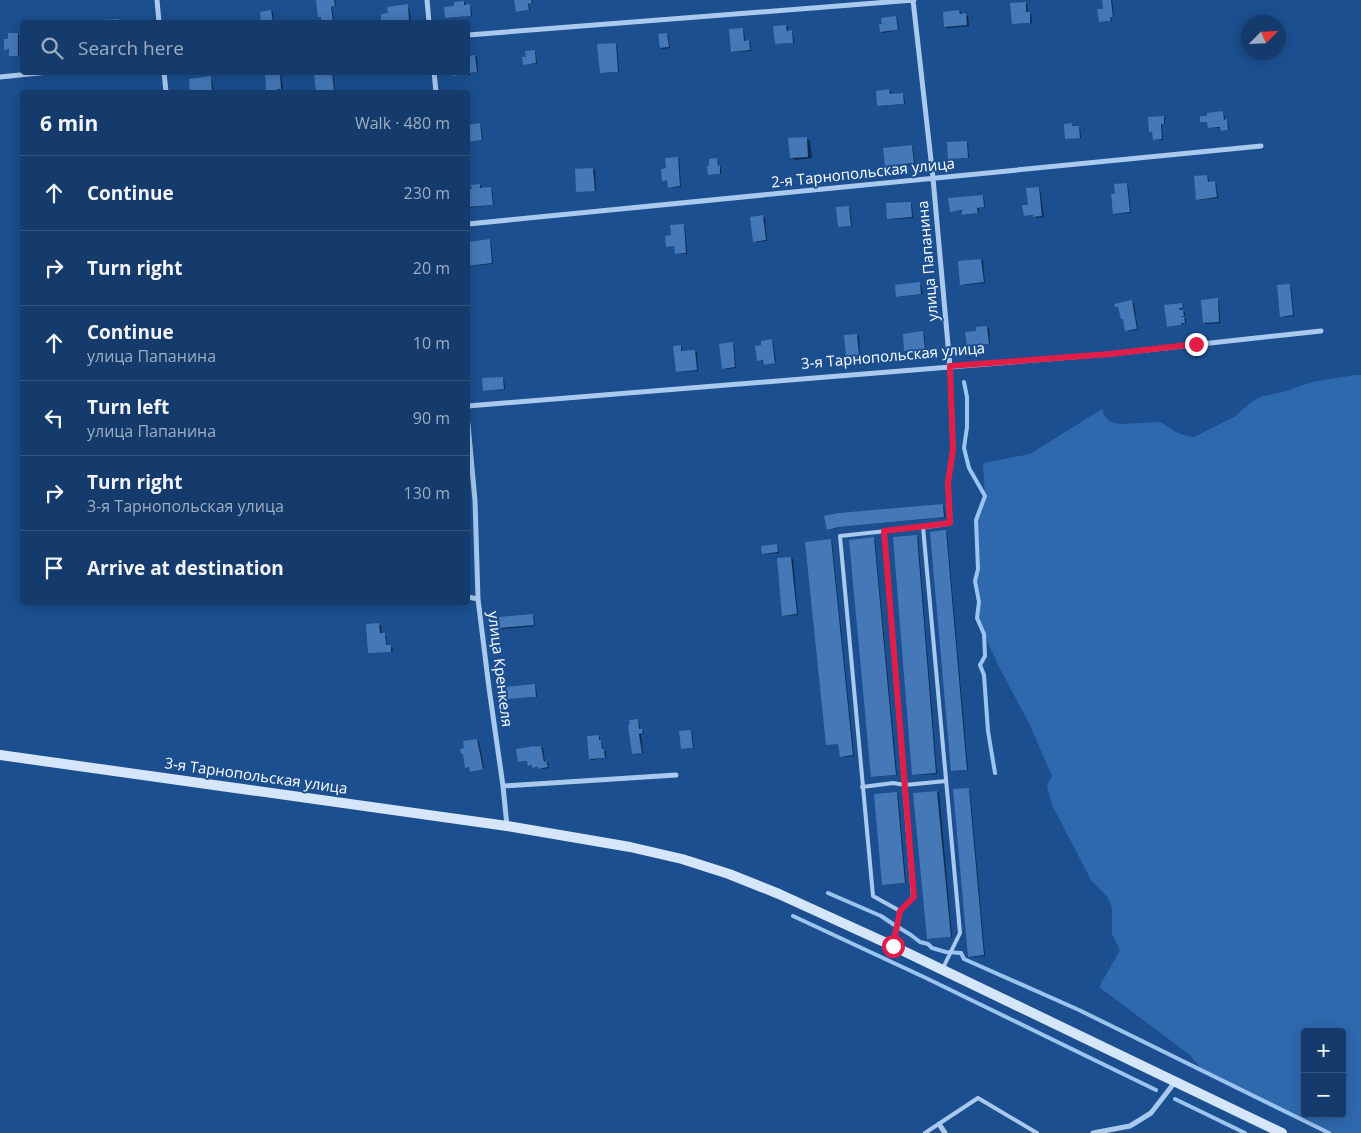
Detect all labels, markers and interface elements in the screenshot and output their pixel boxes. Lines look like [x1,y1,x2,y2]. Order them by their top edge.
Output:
north arrow [1241,15,1286,60]
search box [20,20,470,75]
icon: search [38,34,66,62]
text: Search here [78,35,184,61]
text: 6 min [40,109,98,137]
text: Walk · 480 m [355,112,450,134]
street label: 2-я Тарнопольская улица [770,152,956,192]
icon: ahead [40,179,68,207]
text: Continue [87,180,174,206]
text: 230 m [404,182,450,204]
street label: улица Папанина [912,200,942,322]
icon: right [40,254,68,282]
text: Turn right [87,255,182,281]
text: 20 m [413,257,450,279]
text: Continue [87,319,174,345]
icon: ahead [40,329,68,357]
text: 10 m [413,332,450,354]
route end [1185,333,1208,356]
street label: 3-я Тарнопольская улица [800,337,986,373]
text: улица Папанина [87,345,216,367]
text: Turn left [87,394,169,420]
icon: left [40,404,68,432]
text: 90 m [413,407,450,429]
text: улица Папанина [87,420,216,442]
text: Turn right [87,469,182,495]
icon: right [40,479,68,507]
text: 130 m [404,482,450,504]
text: 3-я Тарнопольская улица [87,495,284,517]
icon: arrive [40,554,68,582]
text: Arrive at destination [87,555,284,581]
street label: улица Кренкеля [484,610,518,728]
street label: 3-я Тарнопольская улица [163,752,349,798]
route start [882,935,905,958]
map controls [1301,1028,1346,1118]
button: + [1301,1028,1346,1073]
button: − [1301,1073,1346,1118]

